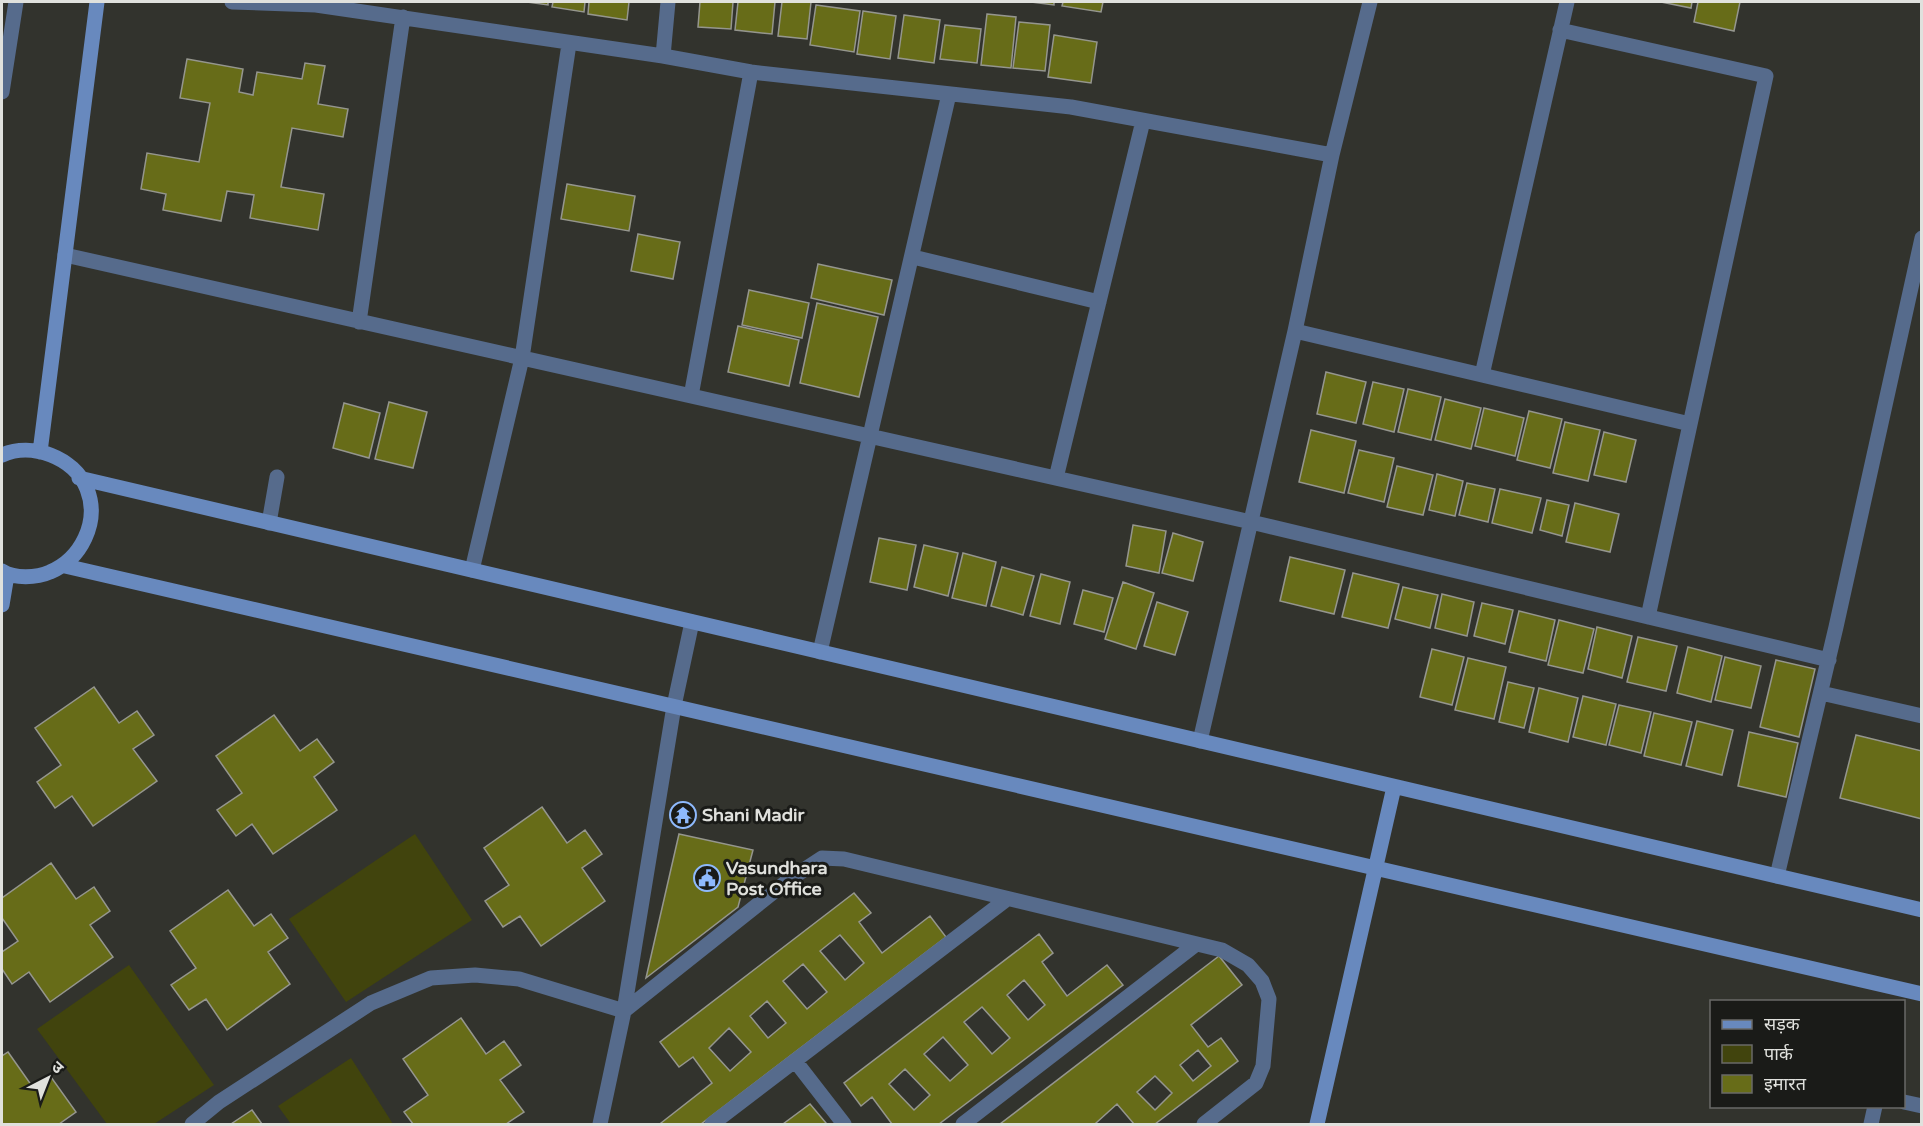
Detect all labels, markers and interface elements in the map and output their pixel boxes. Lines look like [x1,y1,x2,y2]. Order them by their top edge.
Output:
temple icon: Shani Madir [668,800,698,830]
place label: Shani Madir [702,804,805,826]
place label: Vasundhara Post Office [726,857,828,900]
public building icon: Vasundhara Post Office [692,863,722,893]
legend [1710,1000,1905,1108]
text: सड़क [1764,1013,1801,1035]
text: पार्क [1764,1043,1794,1065]
north arrow [18,1048,78,1108]
text: उ [47,1057,68,1079]
text: इमारत [1764,1073,1807,1095]

